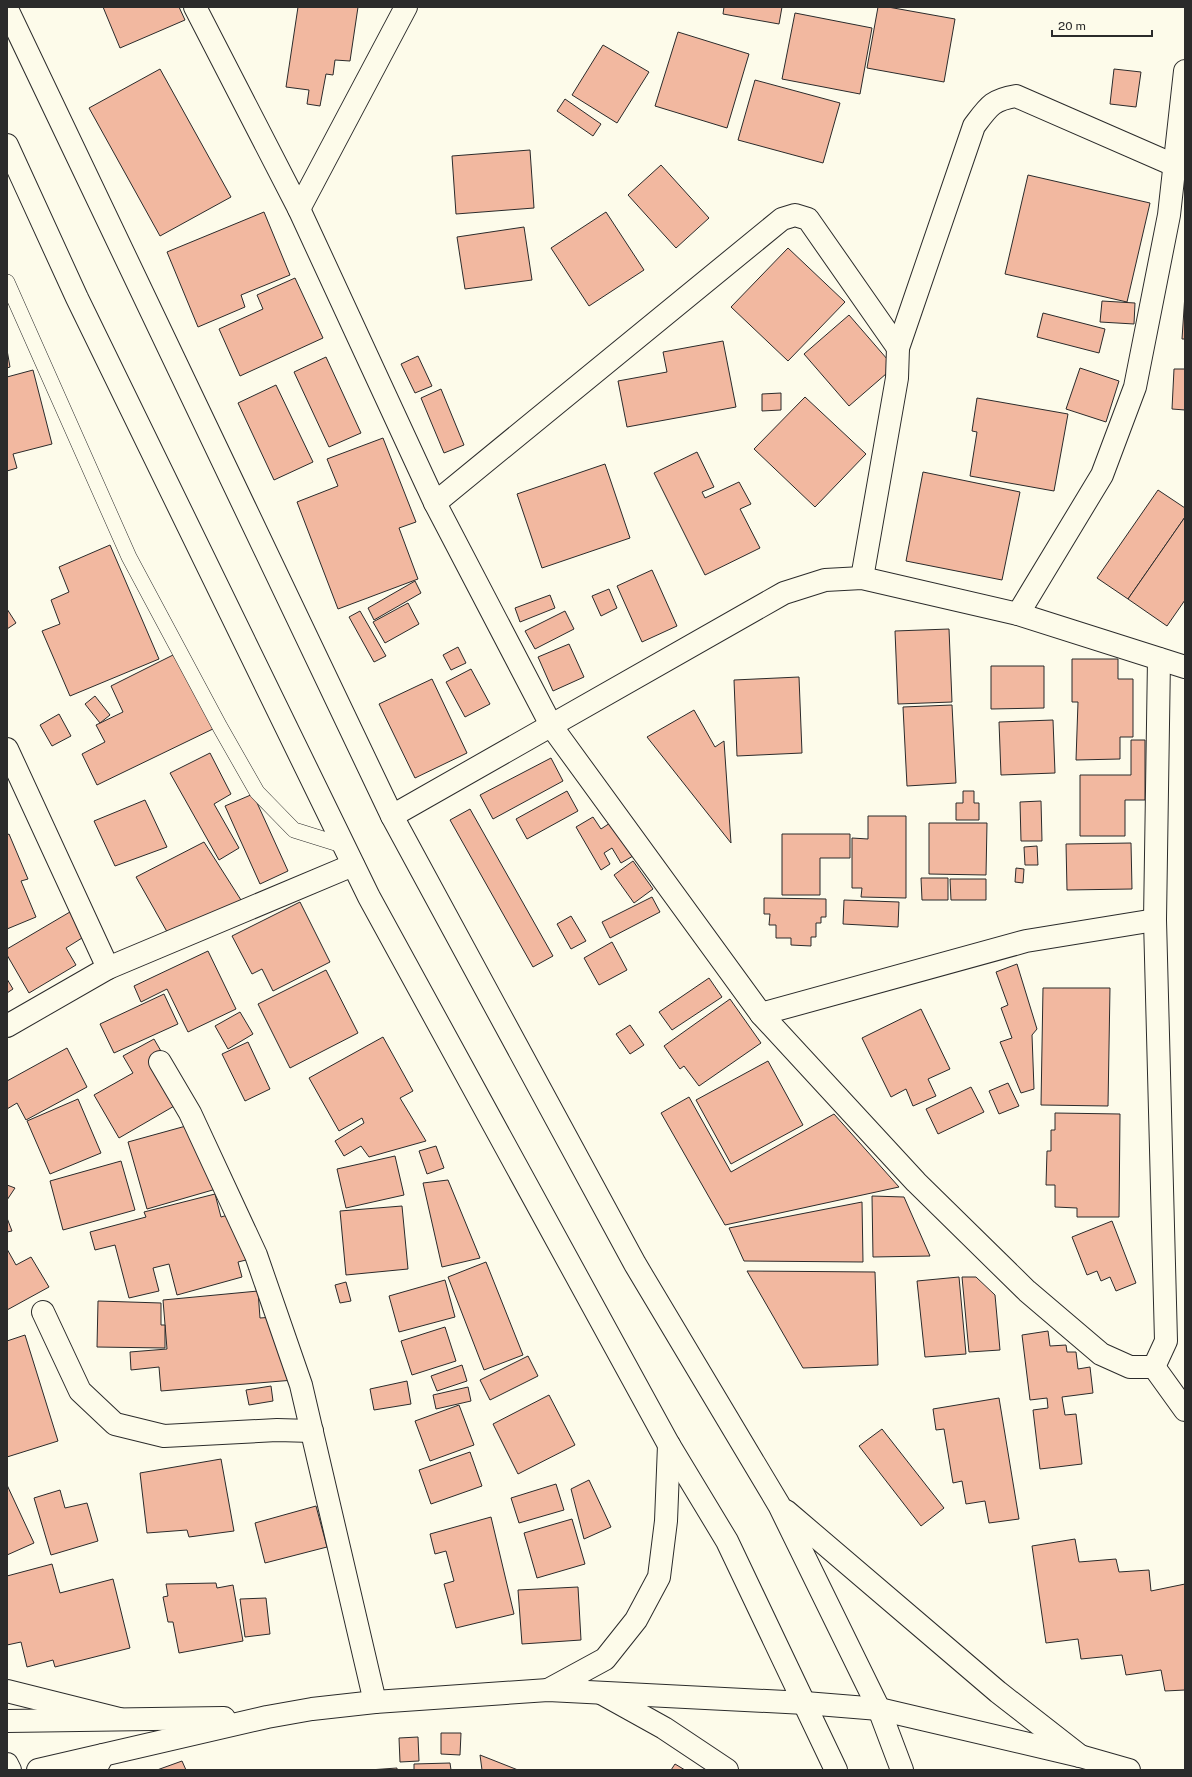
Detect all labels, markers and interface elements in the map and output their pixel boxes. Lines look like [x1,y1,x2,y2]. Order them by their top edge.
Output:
scale bar [1052,12,1152,38]
text: 20 m [1058,19,1086,33]

